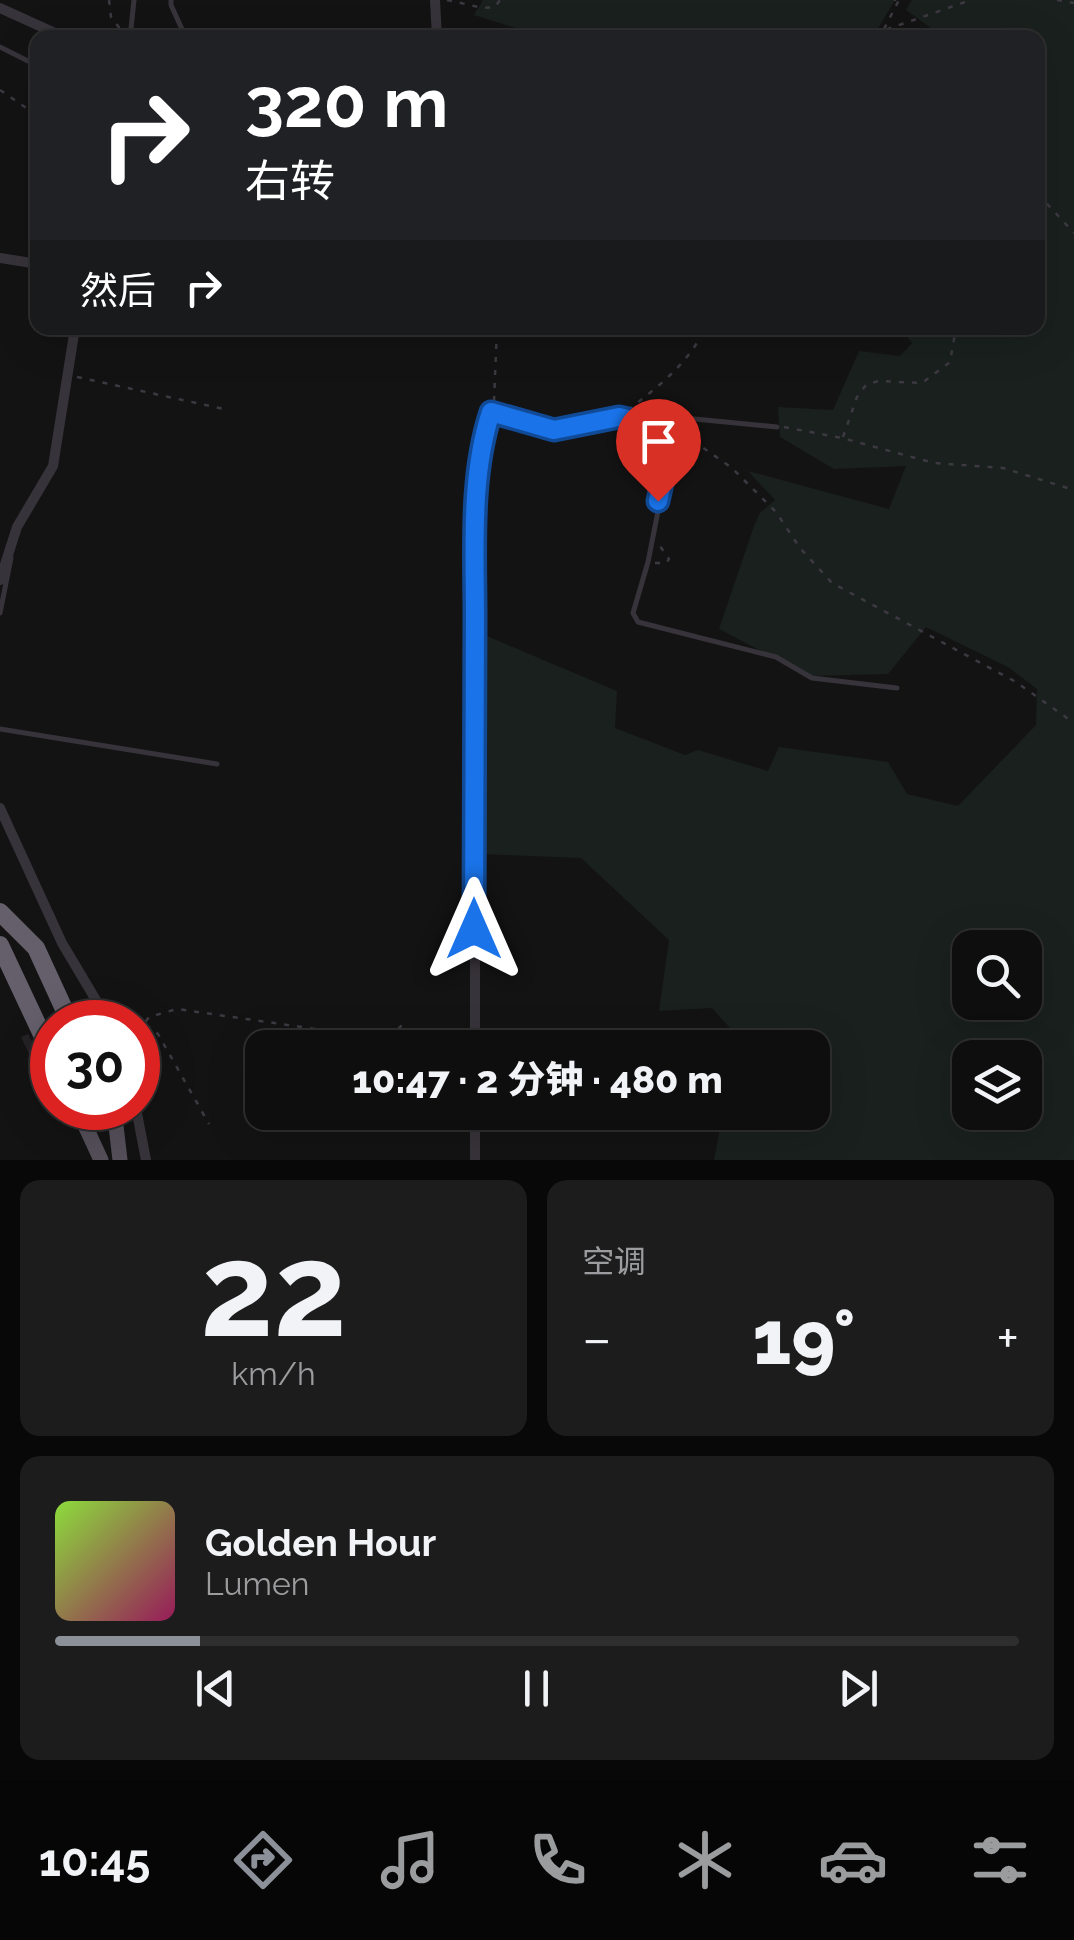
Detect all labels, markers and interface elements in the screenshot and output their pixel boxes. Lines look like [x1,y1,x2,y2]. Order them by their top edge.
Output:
text: 320 m [245,61,449,143]
icon: right [80,70,210,200]
text: 右转 [245,155,335,208]
icon: right [176,260,231,315]
text: 然后 [80,268,156,313]
pin [616,399,701,502]
icon: arrive [631,414,686,469]
position arrow [422,877,526,981]
map controls [952,930,1042,1130]
button: search [952,930,1042,1020]
speed limit sign: 30 [30,1000,160,1130]
button: layers [952,1040,1042,1130]
text: 10:47 · 2 分钟 · 480 m [352,1057,723,1102]
text: 22 [200,1214,347,1366]
text: 空调 [582,1243,646,1280]
text: 19° [752,1293,855,1382]
text: − [582,1306,612,1371]
text: + [996,1306,1019,1371]
text: km/h [231,1355,316,1392]
text: Golden Hour [205,1520,436,1565]
text: Lumen [205,1565,309,1602]
icon: previous [188,1661,243,1716]
icon: pause [509,1661,564,1716]
icon: next [831,1661,886,1716]
icon: directions [228,1825,298,1895]
icon: music [375,1825,445,1895]
icon: phone [523,1825,593,1895]
icon: climate [670,1825,740,1895]
icon: car [818,1825,888,1895]
icon: filters [965,1825,1035,1895]
text: 10:45 [39,1834,150,1887]

